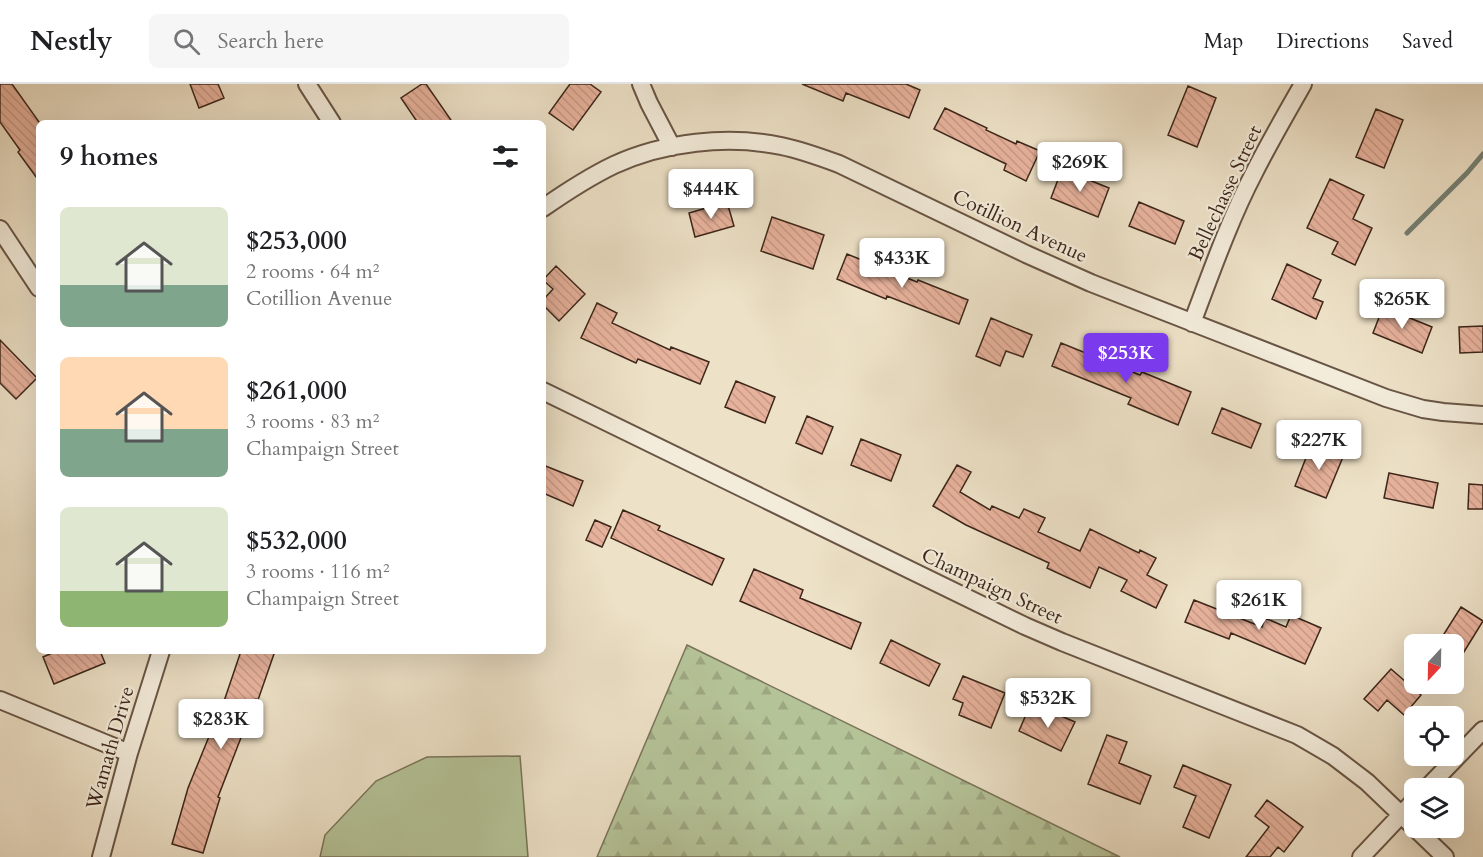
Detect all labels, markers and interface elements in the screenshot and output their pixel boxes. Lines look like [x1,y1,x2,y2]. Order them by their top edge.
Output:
search box [149,14,569,68]
text: Nestly [30,22,113,60]
icon: search [170,25,203,58]
text: Search here [218,26,324,56]
text: Map [1203,27,1243,56]
text: Directions [1276,27,1369,56]
text: Saved [1402,27,1453,56]
street label: Bellechasse Street [1182,120,1269,265]
text: 9 homes [60,139,158,174]
icon: filters [489,140,522,173]
pin: $269K [1038,142,1122,193]
text: $269K [1051,148,1109,175]
pin: $444K [669,169,753,220]
text: $444K [682,175,740,202]
street label: Cotillion Avenue [948,183,1092,269]
text: $253,000 [246,223,347,258]
icon: home [108,231,180,303]
pin: $433K [860,238,944,289]
text: $433K [873,244,931,271]
text: 2 rooms · 64 m² [246,258,379,285]
pin: $265K [1360,279,1444,330]
text: Cotillion Avenue [246,285,392,312]
text: $265K [1373,285,1431,312]
pin: $253K [1084,333,1168,384]
text: $253K [1097,339,1155,366]
text: $261,000 [246,373,347,408]
icon: home [108,381,180,453]
text: 3 rooms · 83 m² [246,408,379,435]
pin: $227K [1277,420,1361,471]
text: $227K [1290,426,1348,453]
text: Champaign Street [246,435,399,462]
text: $532,000 [246,523,347,558]
icon: home [108,531,180,603]
street label: Champaign Street [917,541,1068,631]
text: 3 rooms · 116 m² [246,558,390,585]
pin: $261K [1217,580,1301,631]
text: Champaign Street [246,585,399,612]
text: $261K [1230,586,1288,613]
north arrow [1404,634,1464,694]
map controls [1404,634,1464,838]
pin: $532K [1006,678,1090,729]
street label: Wamath Drive [79,683,141,814]
text: $532K [1019,684,1077,711]
pin: $283K [179,699,263,750]
text: $283K [192,705,250,732]
button: locate [1404,706,1464,766]
button: layers [1404,778,1464,838]

